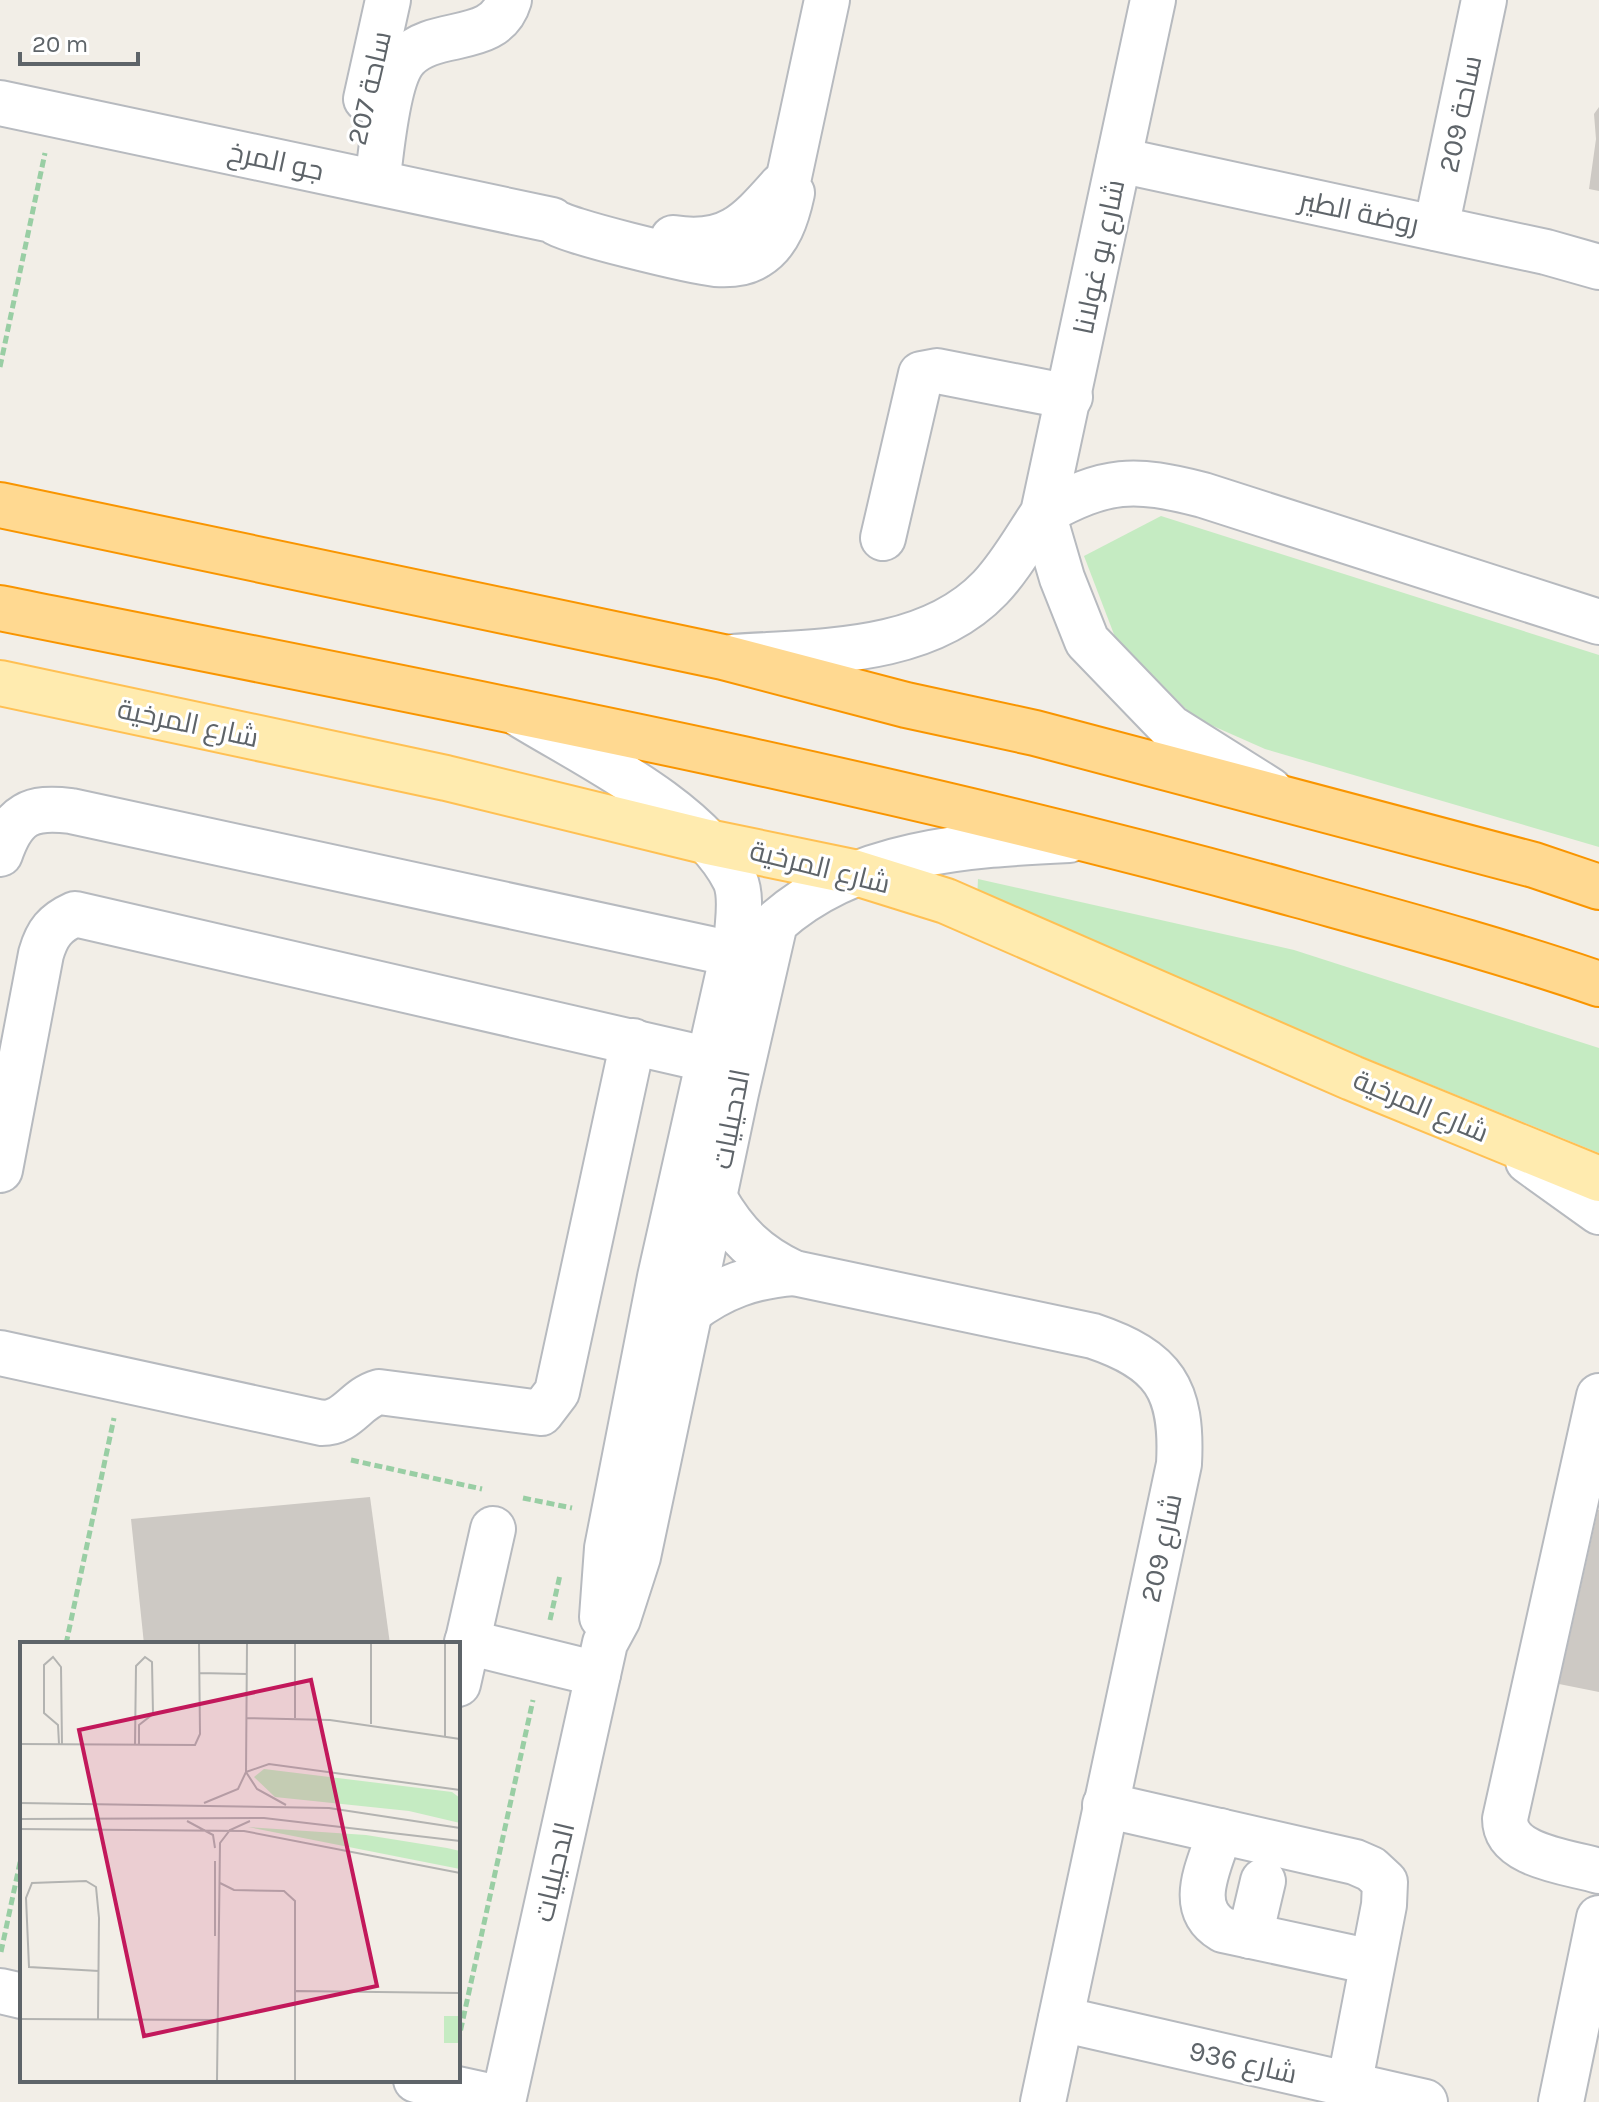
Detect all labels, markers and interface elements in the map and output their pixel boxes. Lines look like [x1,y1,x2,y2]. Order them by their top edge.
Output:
scale bar [20,16,138,66]
street label: ساحة 207 [340,28,398,148]
text: 20 m [32,30,88,58]
street label: ساحة 209 [1432,52,1488,176]
street label: جو المرخ [225,135,327,189]
street label: شارع بو غولانا [1066,176,1133,338]
street label: روضة الطير [1294,183,1422,241]
street label: شارع المرخية [114,692,262,756]
street label: شارع المرخية [746,834,894,902]
street label: شارع المرخية [1348,1063,1493,1151]
street label: الدحيليات [705,1066,757,1172]
street label: شارع 209 [1133,1491,1191,1606]
inset map [20,1642,460,2082]
street label: الدحيليات [527,1819,581,1925]
street label: شارع 936 [1185,2034,1300,2092]

